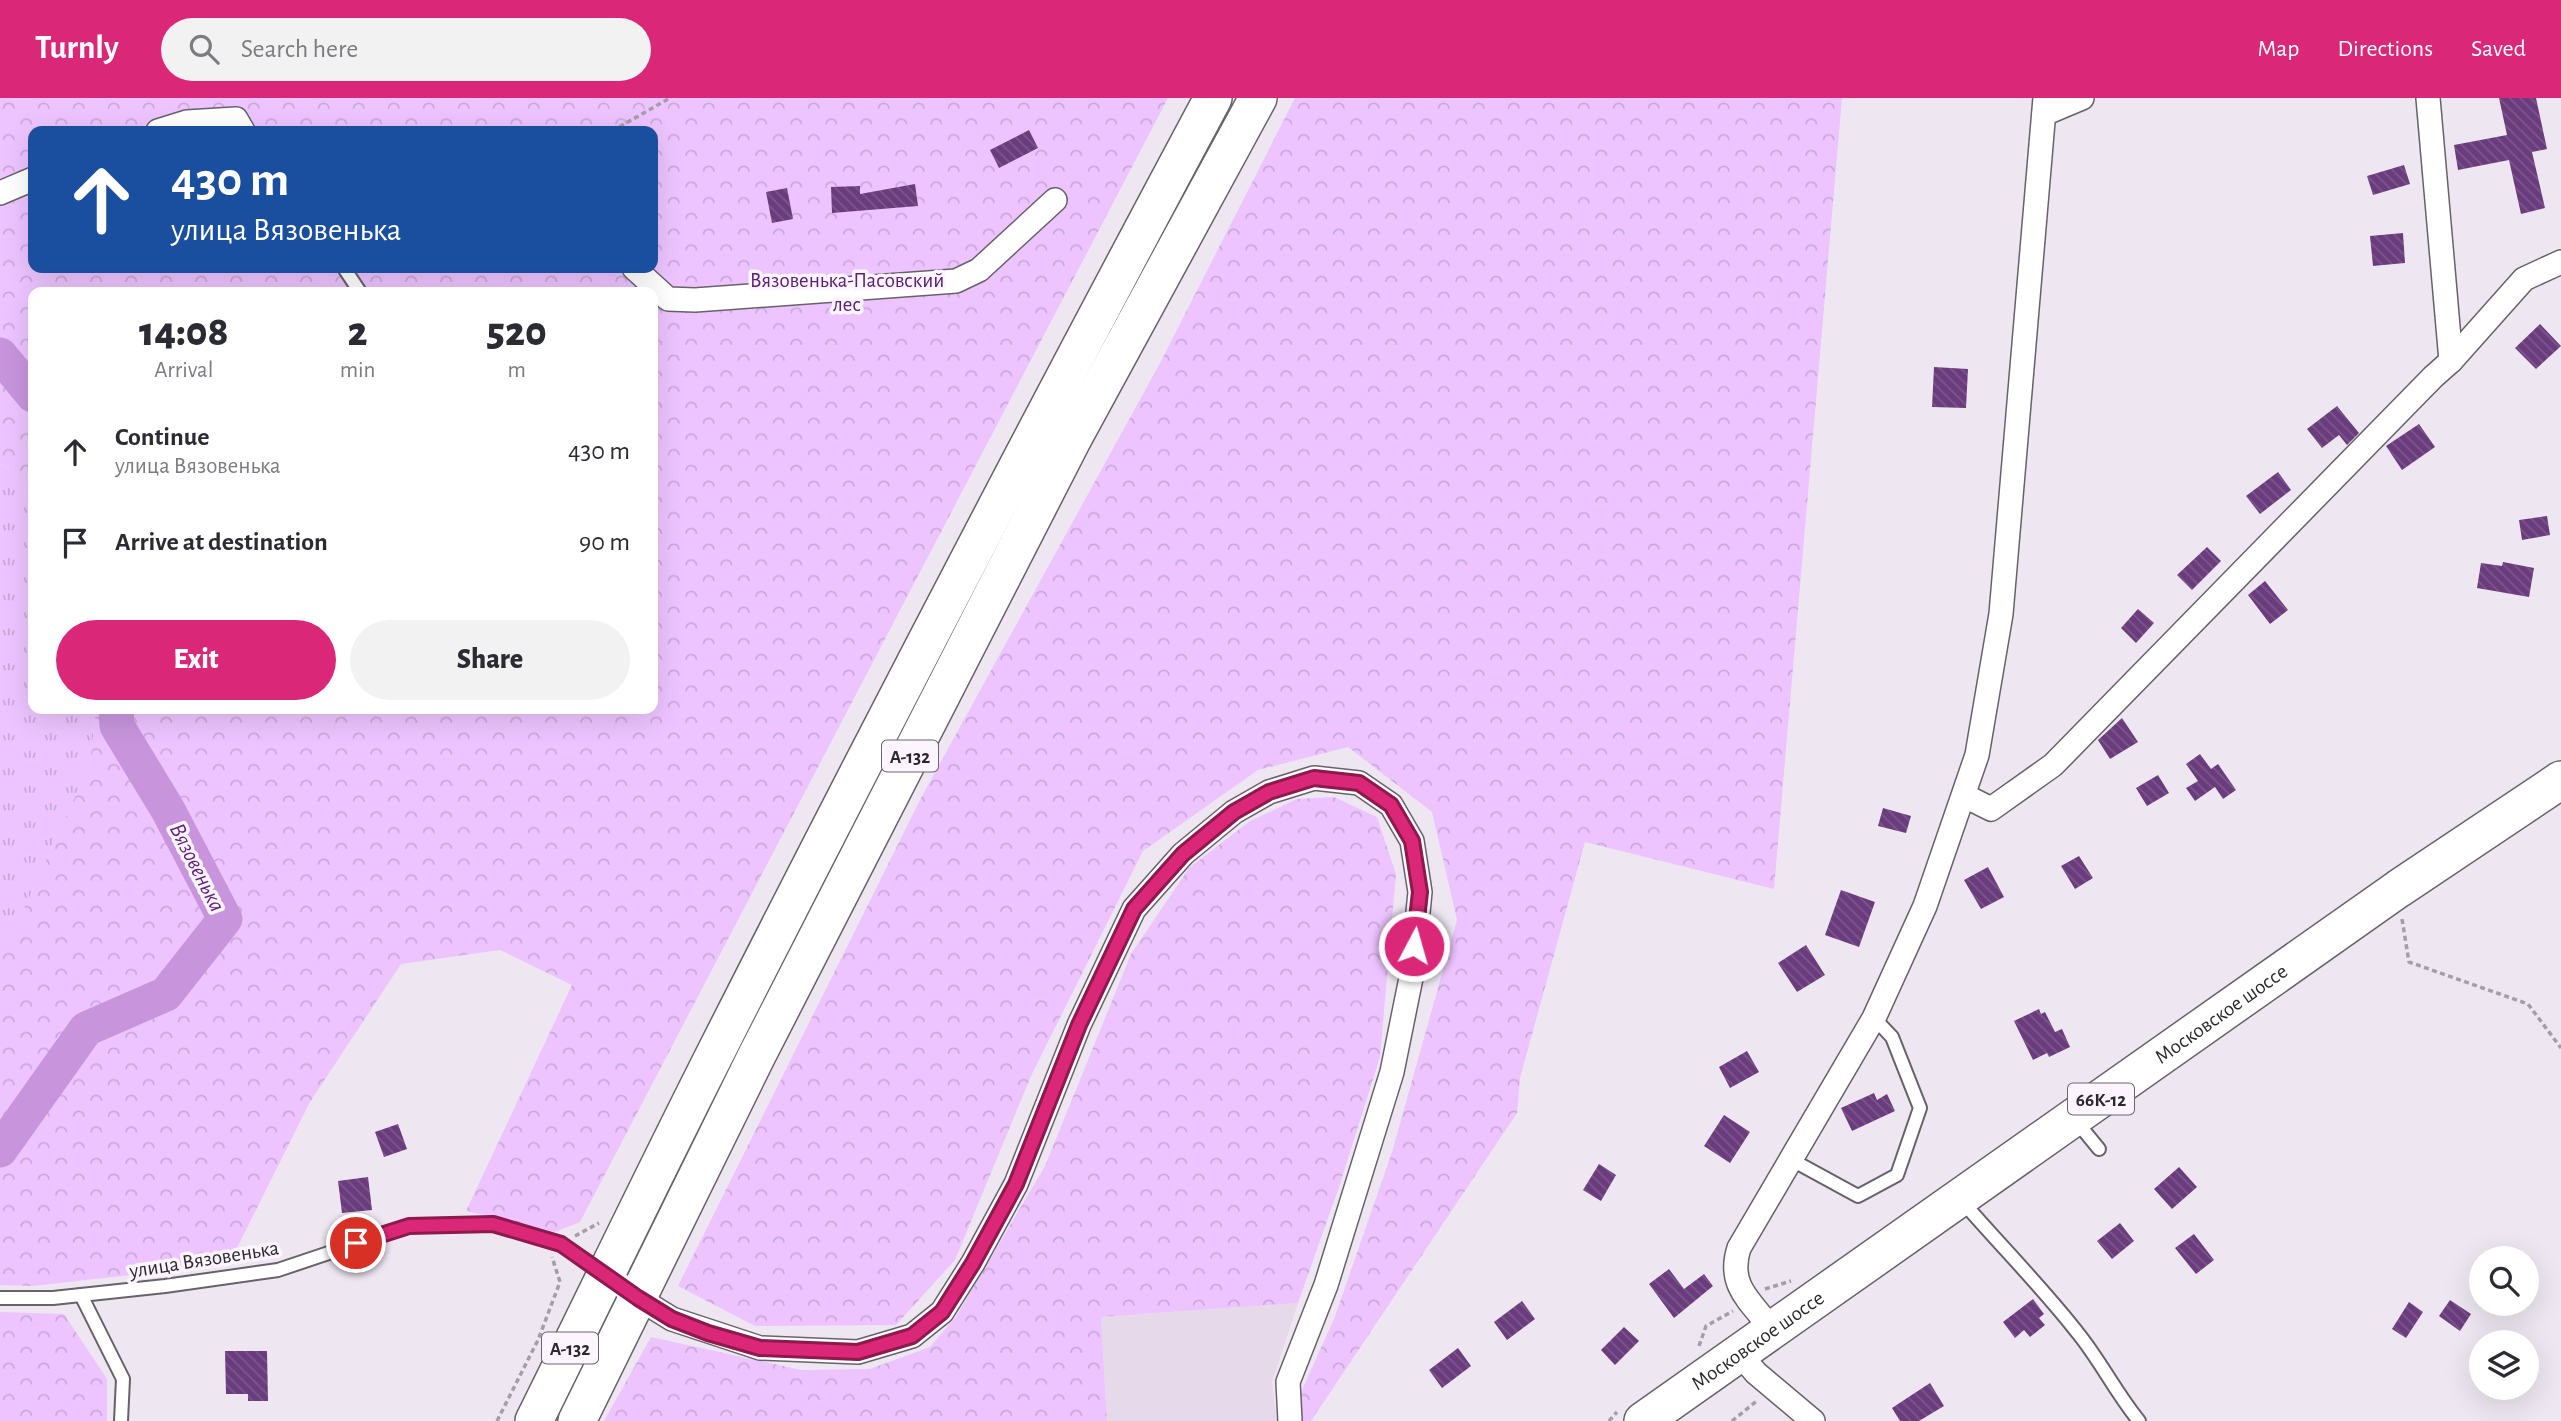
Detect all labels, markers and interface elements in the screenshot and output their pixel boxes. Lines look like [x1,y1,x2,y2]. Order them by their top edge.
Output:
search box [161,18,651,81]
icon: search [185,30,223,68]
text: Turnly [35,32,119,65]
text: Search here [241,36,358,62]
text: Map [2257,37,2299,61]
text: Directions [2337,37,2433,61]
text: Saved [2471,37,2526,61]
icon: ahead [56,154,147,245]
text: 430 m [171,156,289,205]
text: улица Вязовенька [171,214,401,246]
park label: Вязовенька-Пасовский лес [750,270,944,315]
text: 14:08 [139,311,229,353]
text: 2 [348,311,368,353]
text: 520 [487,311,547,353]
text: Arrival [154,359,213,382]
text: min [340,359,376,382]
text: m [508,359,526,382]
text: Continue [115,424,210,450]
icon: ahead [56,433,94,471]
text: 430 m [568,438,630,464]
text: улица Вязовенька [115,455,281,478]
icon: arrive [56,524,94,562]
text: Arrive at destination [115,529,328,555]
text: 90 m [579,529,630,555]
button: Exit [56,620,336,700]
button: Share [350,620,630,700]
road number: А-132 [882,740,938,772]
water label: Вязовенька [165,820,229,915]
position arrow [1377,909,1451,983]
street label: Московское шоссе [2151,960,2291,1068]
road number: 66К-12 [2068,1084,2134,1114]
pin [326,1213,386,1273]
icon: arrive [337,1224,375,1262]
street label: улица Вязовенька [127,1237,281,1282]
map controls [2469,1246,2539,1400]
button: search [2469,1246,2539,1316]
street label: Московское шоссе [1688,1287,1828,1395]
button: layers [2469,1330,2539,1400]
road number: А-132 [542,1332,598,1364]

